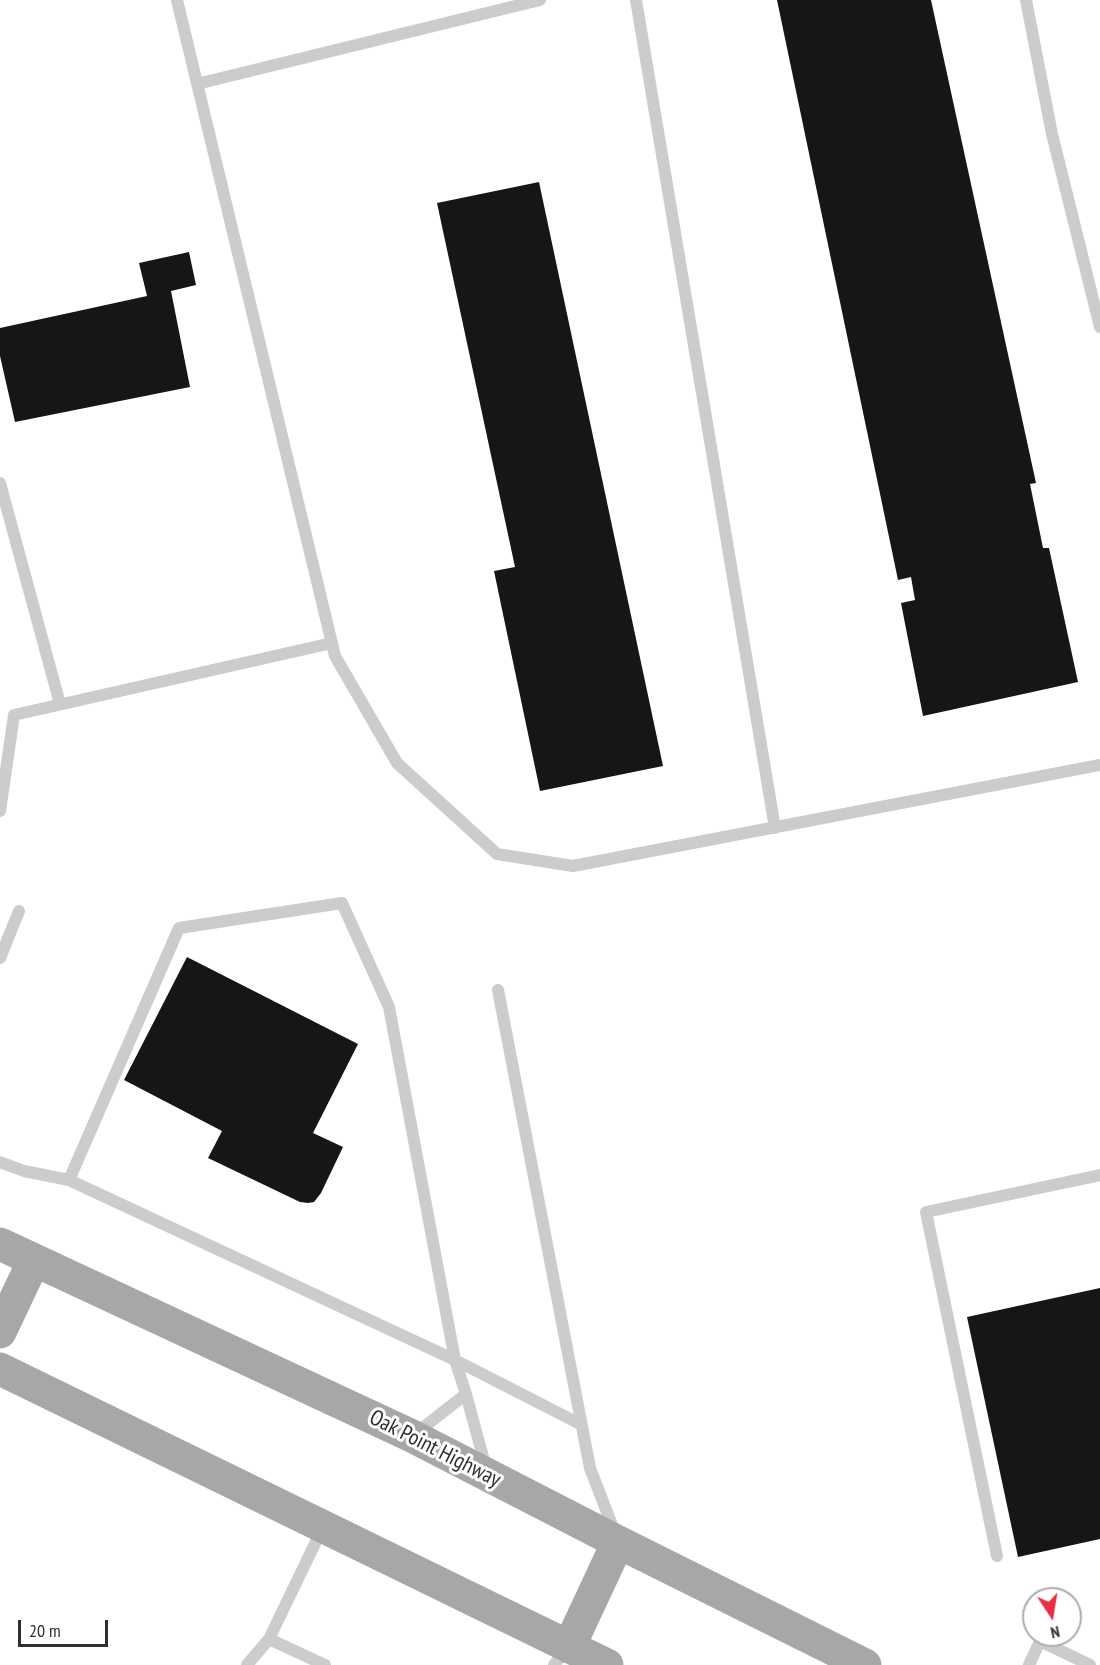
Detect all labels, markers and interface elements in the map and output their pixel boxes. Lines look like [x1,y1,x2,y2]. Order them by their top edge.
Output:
street label: Oak Point Highway [365,1405,505,1493]
north arrow [1022,1587,1082,1647]
scale bar [21,1608,111,1646]
text: 20 m [29,1619,61,1642]
text: N [1049,1622,1062,1643]

